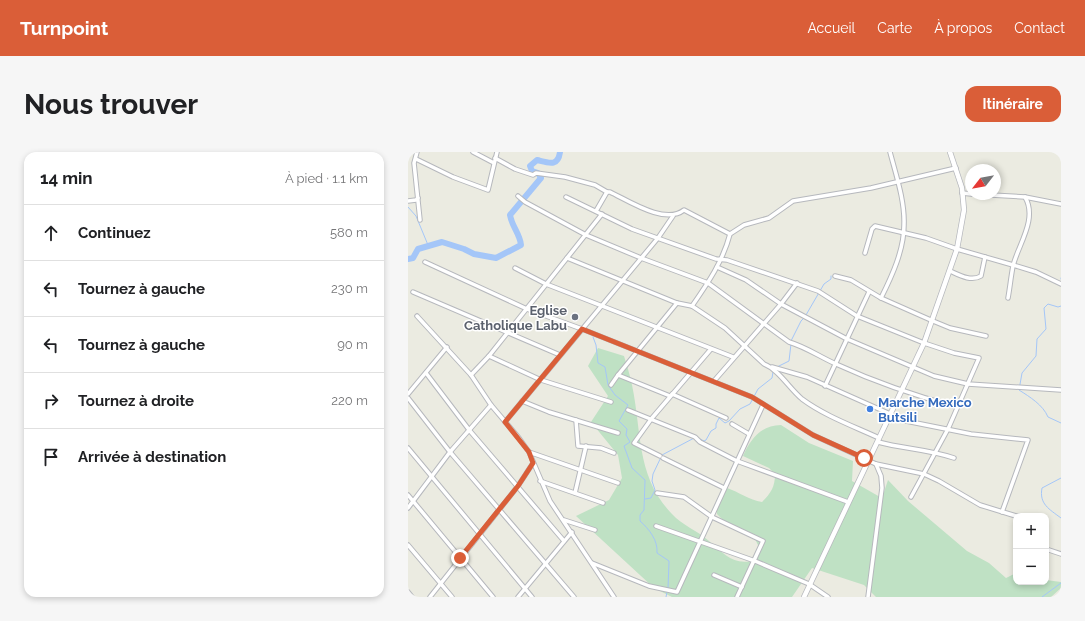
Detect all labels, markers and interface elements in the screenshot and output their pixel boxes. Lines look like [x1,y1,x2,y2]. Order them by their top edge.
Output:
text: Turnpoint [20,17,108,39]
text: Accueil [807,20,855,36]
text: Carte [877,20,912,36]
text: À propos [934,20,992,36]
text: Contact [1014,20,1065,36]
button: Itinéraire [965,86,1061,122]
text: Nous trouver [24,88,198,121]
north arrow [965,164,1001,200]
text: 14 min [40,168,93,188]
text: À pied · 1.1 km [285,171,368,186]
icon: ahead [40,222,62,244]
text: Continuez [78,224,151,242]
text: 580 m [330,225,368,240]
icon: left [40,278,62,300]
text: Tournez à gauche [78,280,205,298]
text: 230 m [331,281,368,296]
place label: Eglise Catholique Labu [464,303,567,333]
marker: Eglise Catholique Labu [570,312,580,322]
icon: left [40,334,62,356]
text: Tournez à gauche [78,336,205,354]
text: 90 m [337,337,368,352]
icon: right [40,390,62,412]
text: Tournez à droite [78,392,194,410]
text: 220 m [331,393,368,408]
place label: Marche Mexico Butsili [878,395,972,425]
marker: Marche Mexico Butsili [865,404,875,414]
icon: arrive [40,446,62,468]
text: Arrivée à destination [78,448,226,466]
route start [855,449,873,467]
map controls [1013,513,1049,585]
button: + [1013,513,1049,549]
route end [451,549,469,567]
button: − [1013,549,1049,585]

